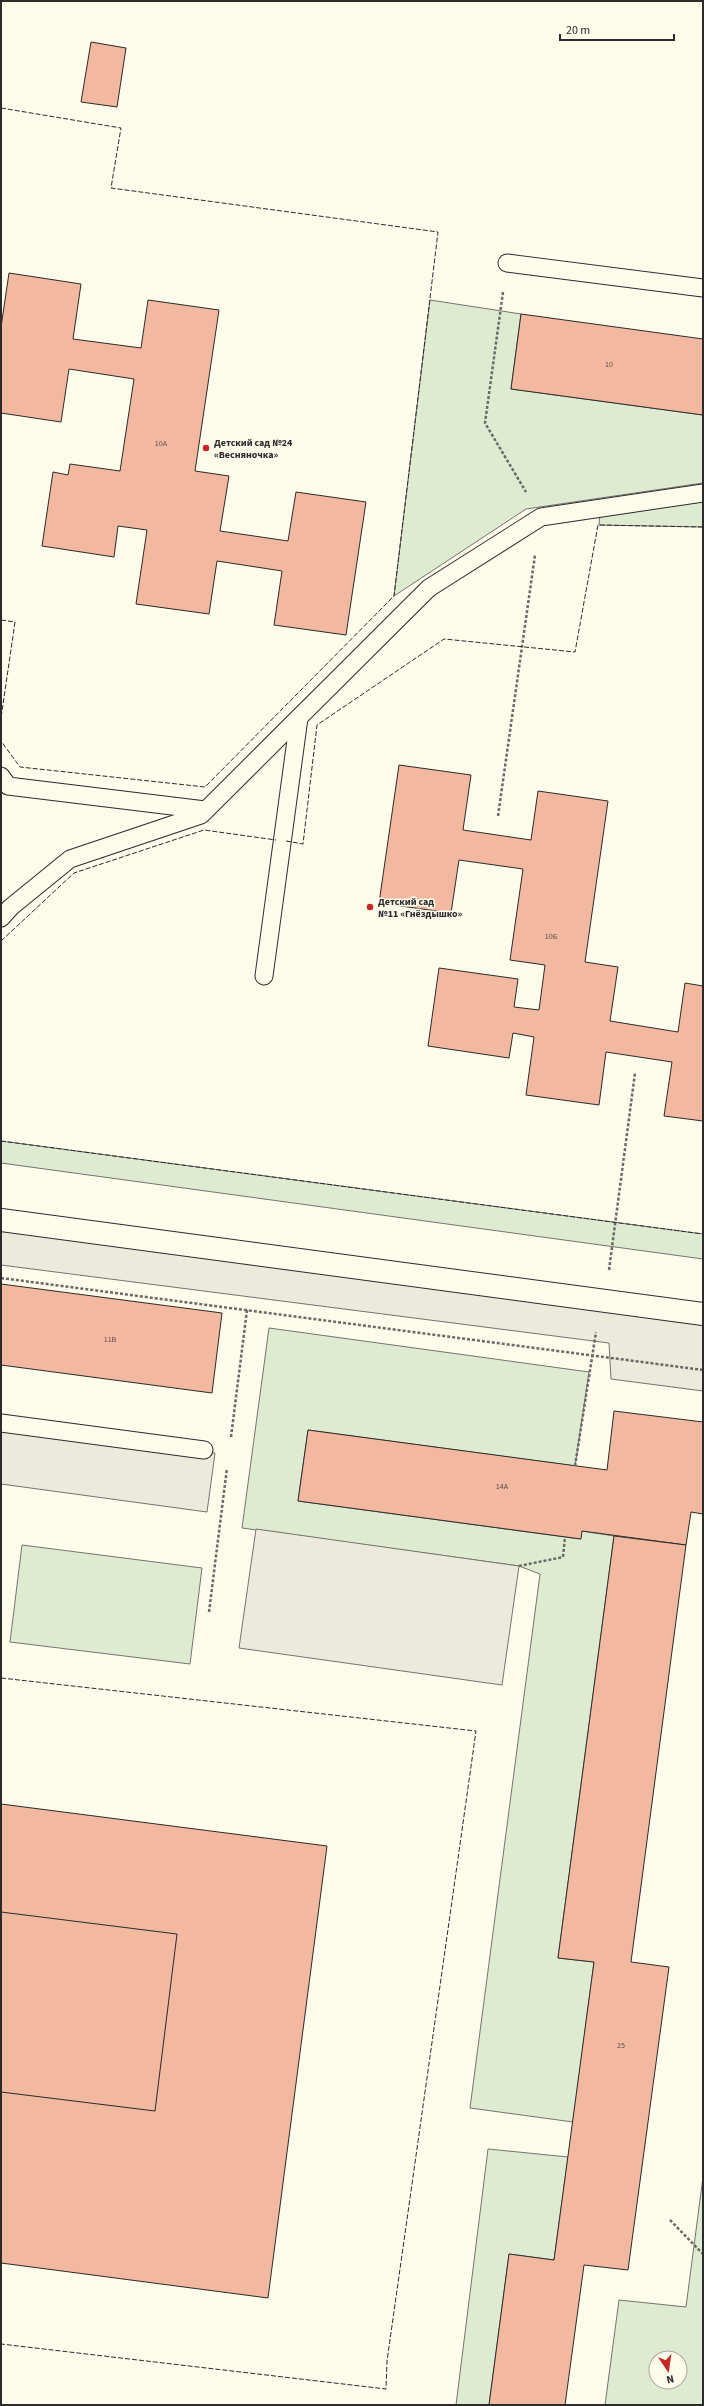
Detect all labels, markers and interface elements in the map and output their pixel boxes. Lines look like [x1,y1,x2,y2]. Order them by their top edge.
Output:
scale bar [560,16,674,42]
text: 20 m [566,22,590,39]
house number: 10 [605,359,613,370]
place label: Детский сад №24 «Весняночка» [214,436,293,462]
house number: 10А [155,438,168,449]
marker: Детский сад №24 «Весняночка» [201,443,211,453]
place label: Детский сад №11 «Гнёздышко» [378,895,463,921]
marker: Детский сад №11 «Гнёздышко» [365,902,375,912]
house number: 10Б [545,931,558,942]
house number: 11В [104,1334,117,1345]
house number: 14А [496,1481,509,1492]
house number: 25 [617,2040,625,2051]
north arrow [648,2350,688,2390]
text: N [665,2371,675,2387]

